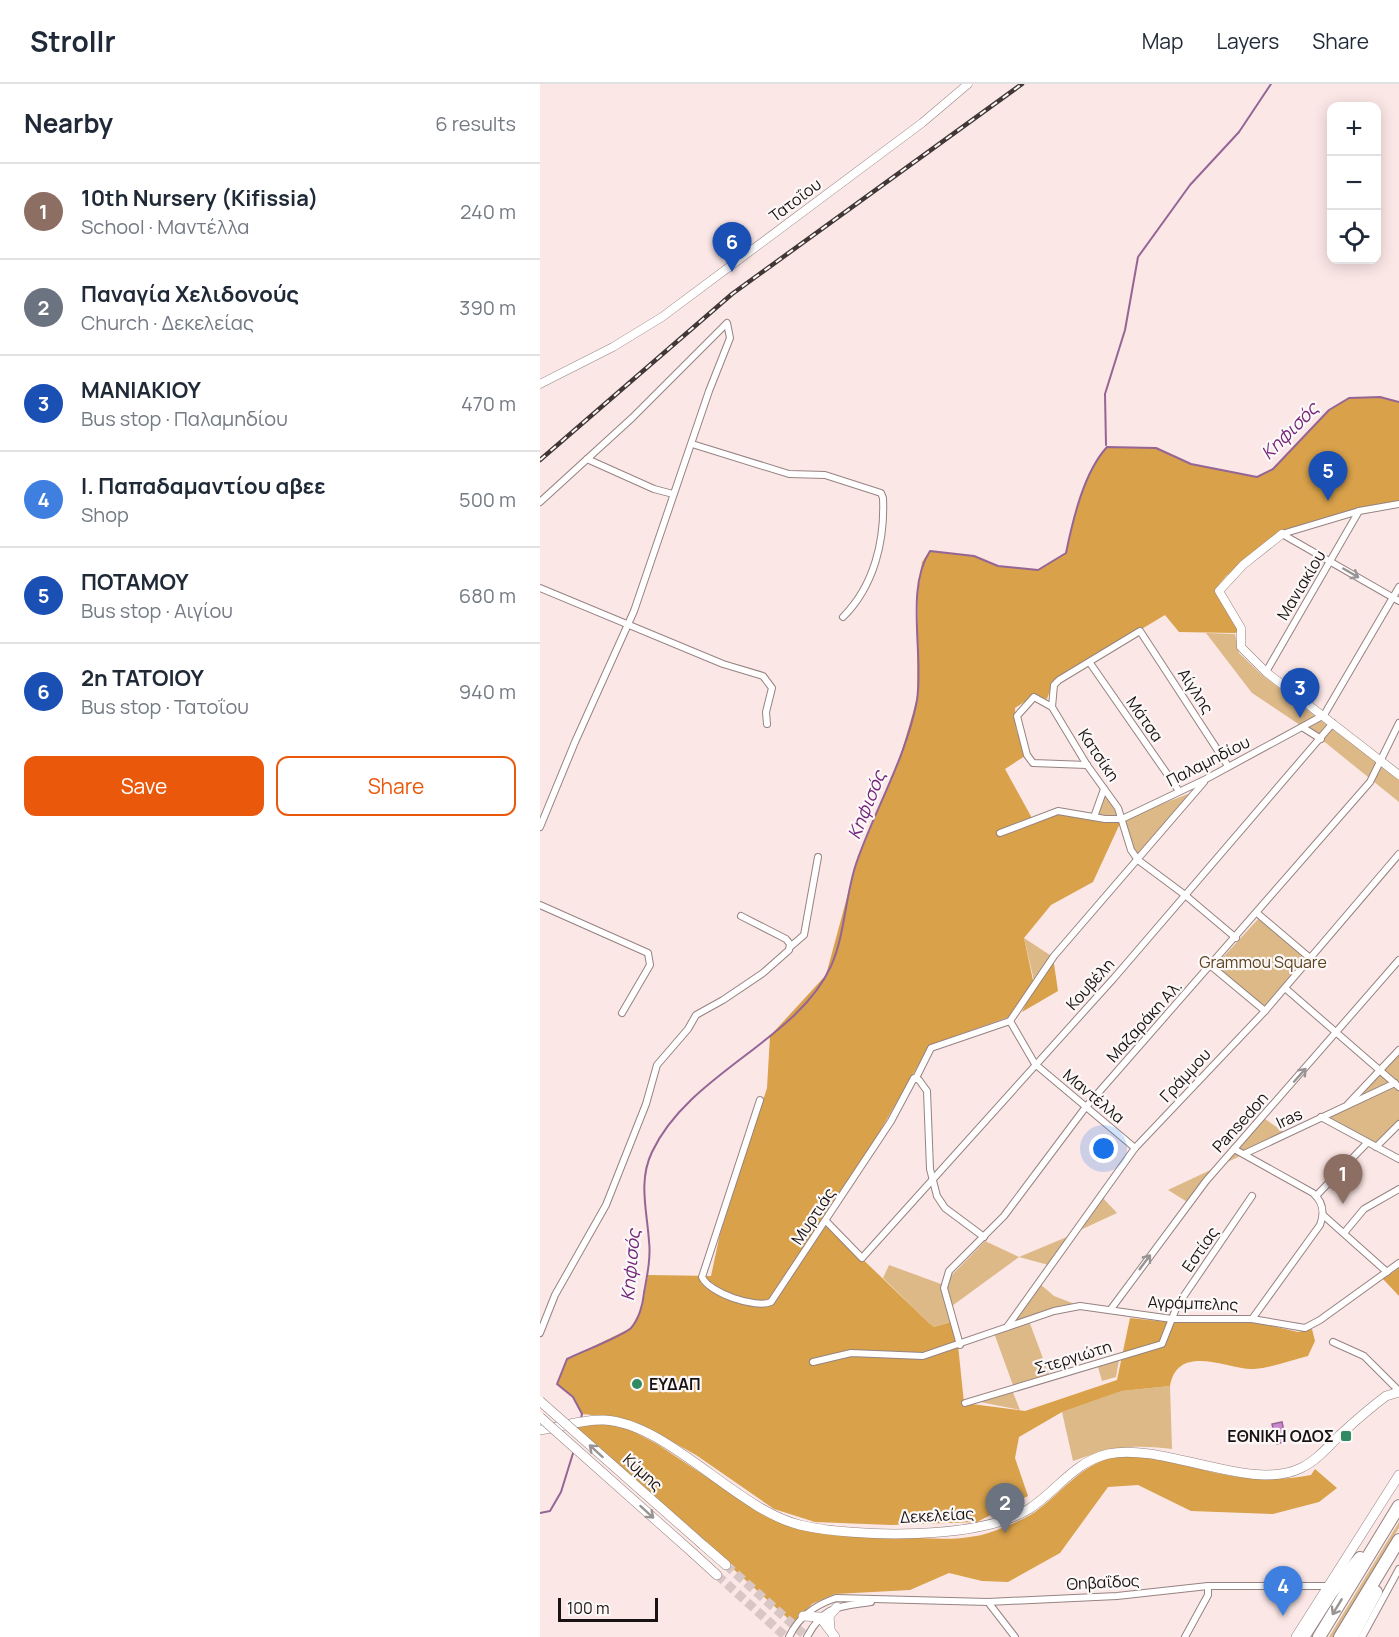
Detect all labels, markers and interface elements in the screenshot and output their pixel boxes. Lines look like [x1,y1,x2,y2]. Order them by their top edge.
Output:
text: Strollr [30,22,116,60]
text: Map [1142,27,1183,55]
text: Layers [1216,27,1279,55]
text: Share [1312,27,1369,55]
map controls [1327,102,1381,264]
button: + [1327,102,1381,156]
text: Nearby [24,105,113,141]
text: 6 results [435,110,516,137]
button: − [1327,156,1381,210]
street label: Τατοΐου [764,173,826,227]
text: 10th Nursery (Kifissia) [81,183,318,213]
text: 1 [39,198,48,225]
text: 240 m [460,198,516,225]
button: locate [1327,210,1381,264]
text: School · Μαντέλλα [81,213,250,240]
pin: 6 [712,222,752,272]
text: Παναγία Χελιδονούς [81,279,299,309]
text: 2 [38,294,49,321]
text: 390 m [459,294,516,321]
text: Church · Δεκελείας [81,309,254,336]
text: ΜΑΝΙΑΚΙΟΥ [81,375,201,405]
text: 3 [38,390,49,417]
text: 470 m [461,390,516,417]
water label: Κηφισός [1255,395,1325,464]
text: Bus stop · Παλαμηδίου [81,405,288,432]
pin: 5 [1308,452,1348,501]
text: Ι. Παπαδαμαντίου αβεε [81,471,326,501]
text: 4 [37,486,50,513]
text: 500 m [459,486,516,513]
text: Shop [81,501,129,528]
street label: Μανιακίου [1271,546,1331,624]
text: ΠΟΤΑΜΟΥ [81,567,189,597]
one-way arrow [1342,568,1359,580]
text: 5 [38,582,49,609]
text: 680 m [459,582,516,609]
text: Bus stop · Αιγίου [81,597,233,624]
text: 2η ΤΑΤΟΙΟΥ [81,663,204,693]
street label: Αίγλης [1173,664,1219,718]
pin: 3 [1280,668,1320,718]
text: 6 [37,678,50,705]
text: 940 m [459,678,516,705]
street label: Μάτσα [1121,692,1169,746]
text: Bus stop · Τατοΐου [81,693,249,720]
street label: Κατσίκη [1073,724,1125,786]
street label: Παλαμηδίου [1162,731,1254,791]
button: Save [24,756,264,816]
button: Share [276,756,516,816]
water label: Κηφισός [841,765,891,842]
park label: Grammou Square [1199,951,1327,973]
street label: Κουβέλη [1061,953,1119,1015]
street label: Μαζαράκη Αλ. [1101,975,1187,1067]
street label: Γράμμου [1154,1043,1216,1107]
street label: Μαντέλλα [1059,1064,1129,1128]
one-way arrow [1293,1068,1307,1083]
street label: Pansedon [1207,1087,1273,1157]
street label: Iras [1272,1102,1306,1134]
your location [1089,1134,1118,1163]
pin: 1 [1324,1154,1362,1204]
street label: Μυρτιάς [786,1183,840,1249]
street label: Εστίας [1176,1222,1224,1276]
water label: Κηφισός [615,1226,645,1302]
one-way arrow [1139,1254,1151,1270]
street label: Αγράμπελης [1147,1290,1239,1316]
street label: Στεργιώτη [1032,1335,1114,1379]
place label: ΕΥΔΑΠ [649,1373,701,1395]
marker: ΕΥΔΑΠ [630,1377,644,1391]
place label: ΕΘΝΙΚΗ ΟΔΟΣ [1227,1425,1334,1447]
marker: ΕΘΝΙΚΗ ΟΔΟΣ [1339,1429,1353,1443]
one-way arrow [589,1444,604,1458]
street label: Κύμης [618,1448,668,1496]
pin: 2 [986,1484,1024,1533]
street label: Δεκελείας [899,1502,975,1528]
one-way arrow [639,1505,654,1519]
pin: 4 [1264,1566,1302,1616]
street label: Θηβαΐδος [1066,1569,1140,1595]
scale bar [558,1595,658,1622]
text: 100 m [567,1597,610,1619]
one-way arrow [1331,1598,1343,1615]

